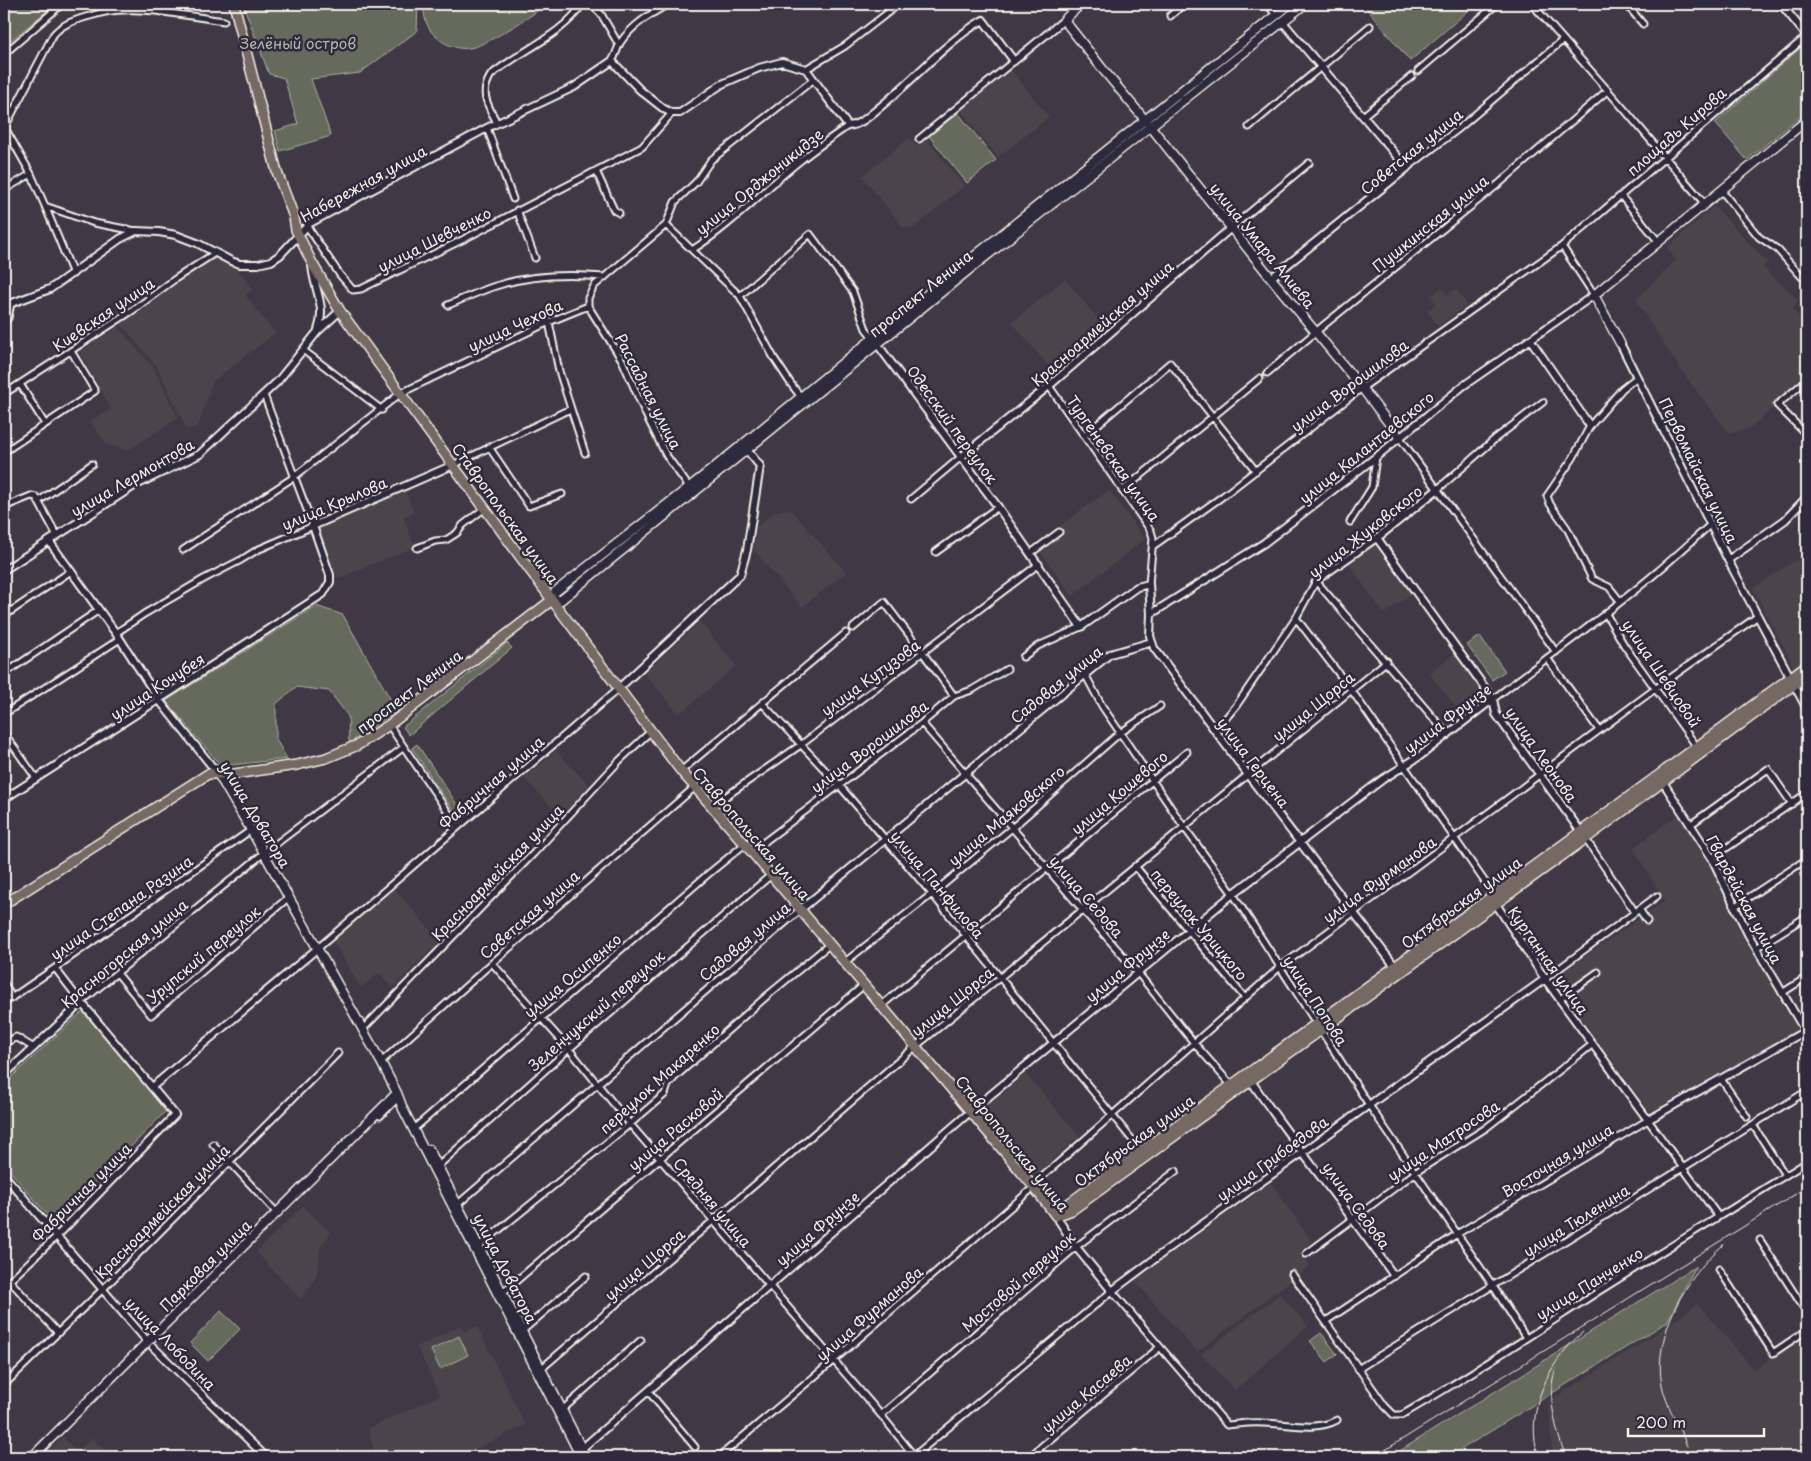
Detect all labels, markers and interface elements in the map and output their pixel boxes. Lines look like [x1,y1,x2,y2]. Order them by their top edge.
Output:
park label: Зелёный остров [240,31,356,54]
street label: площадь Кирова [1621,81,1731,181]
street label: Советская улица [1355,102,1468,200]
street label: улица Орджоникидзе [690,122,828,240]
street label: Набережная улица [296,138,431,227]
street label: Пушкинская улица [1367,169,1493,277]
street label: улица Умара Алиева [1205,177,1322,314]
street label: улица Шевченко [373,201,495,277]
street label: проспект Ленина [863,244,977,342]
street label: Красноармейская улица [1026,254,1179,391]
street label: Киевская улица [47,271,159,357]
street label: улица Чехова [464,293,567,357]
street label: Рассадная улица [610,329,688,453]
street label: улица Ворошилова [1285,333,1413,437]
street label: Одесский переулок [902,360,1004,488]
street label: улица Калантаевского [1294,385,1438,509]
street label: Тургеневская улица [1062,390,1167,526]
street label: Первомайская улица [1654,393,1744,547]
street label: улица Лермонтова [66,432,199,522]
street label: Ставропольская улица [447,438,565,589]
street label: улица Крылова [278,470,391,536]
street label: улица Жуковского [1303,479,1427,583]
street label: улица Шевцовой [1617,614,1707,732]
street label: улица Кутузова [816,633,925,721]
street label: Садовая улица [1005,639,1108,728]
street label: проспект Ленина [351,643,467,739]
street label: улица Кочубея [105,647,209,725]
street label: улица Щорса [1267,665,1360,746]
street label: улица Фрунзе [1399,677,1495,759]
street label: улица Ворошилова [805,694,933,798]
street label: улица Леонова [1500,701,1584,807]
street label: улица Герцена [1212,712,1296,813]
street label: Фабричная улица [433,729,549,834]
street label: улица Кошевого [1065,744,1173,840]
street label: улица Доватора [215,756,297,872]
street label: улица Маяковского [943,759,1069,871]
street label: Ставропольская улица [688,761,817,905]
street label: Красноармейская улица [426,798,569,945]
street label: улица Панфилова [886,825,991,944]
street label: улица Фурманова [1318,830,1441,928]
street label: Гвардейская улица [1701,831,1789,968]
street label: улица Степана Разина [45,849,198,965]
street label: улица Седова [1045,850,1130,943]
street label: Октябрьская улица [1396,850,1527,954]
street label: переулок Урицкого [1146,863,1254,985]
street label: Советская улица [474,864,584,964]
street label: Красногорская улица [56,893,193,1013]
street label: Садовая улица [693,896,795,986]
street label: Урупский переулок [141,899,265,1009]
street label: Курганная улица [1503,901,1595,1019]
street label: улица Фрунзе [1080,923,1174,1007]
street label: улица Осипенко [518,927,626,1023]
street label: Зеленчукский переулок [523,944,669,1076]
street label: улица Попова [1278,950,1354,1050]
street label: улица Щорса [906,960,999,1041]
street label: переулок Макаренко [594,1017,724,1139]
street label: Ставропольская улица [951,1070,1076,1217]
street label: улица Расковой [623,1082,727,1176]
street label: Октябрьская улица [1069,1088,1200,1192]
street label: улица Матросова [1382,1093,1504,1186]
street label: улица Грибоедова [1212,1109,1333,1206]
street label: Восточная улица [1497,1117,1618,1202]
street label: Фабричная улица [26,1136,137,1247]
street label: Красноармейская улица [90,1138,235,1283]
street label: Средняя улица [668,1152,758,1252]
street label: улица Седова [1317,1157,1397,1254]
street label: улица Тюленина [1518,1178,1634,1262]
street label: улица Фрунзе [770,1185,864,1271]
street label: улица Доватора [468,1209,544,1328]
street label: Парковая улица [154,1213,257,1316]
street label: улица Щорса [599,1222,690,1306]
street label: Мостовой переулок [956,1225,1080,1337]
street label: улица Панченко [1531,1241,1647,1325]
street label: улица Фурманова [810,1260,928,1366]
street label: улица Лободина [120,1291,222,1395]
street label: улица Касаева [1036,1348,1137,1438]
scale bar [1628,1406,1765,1438]
text: 200 m [1636,1410,1686,1433]

